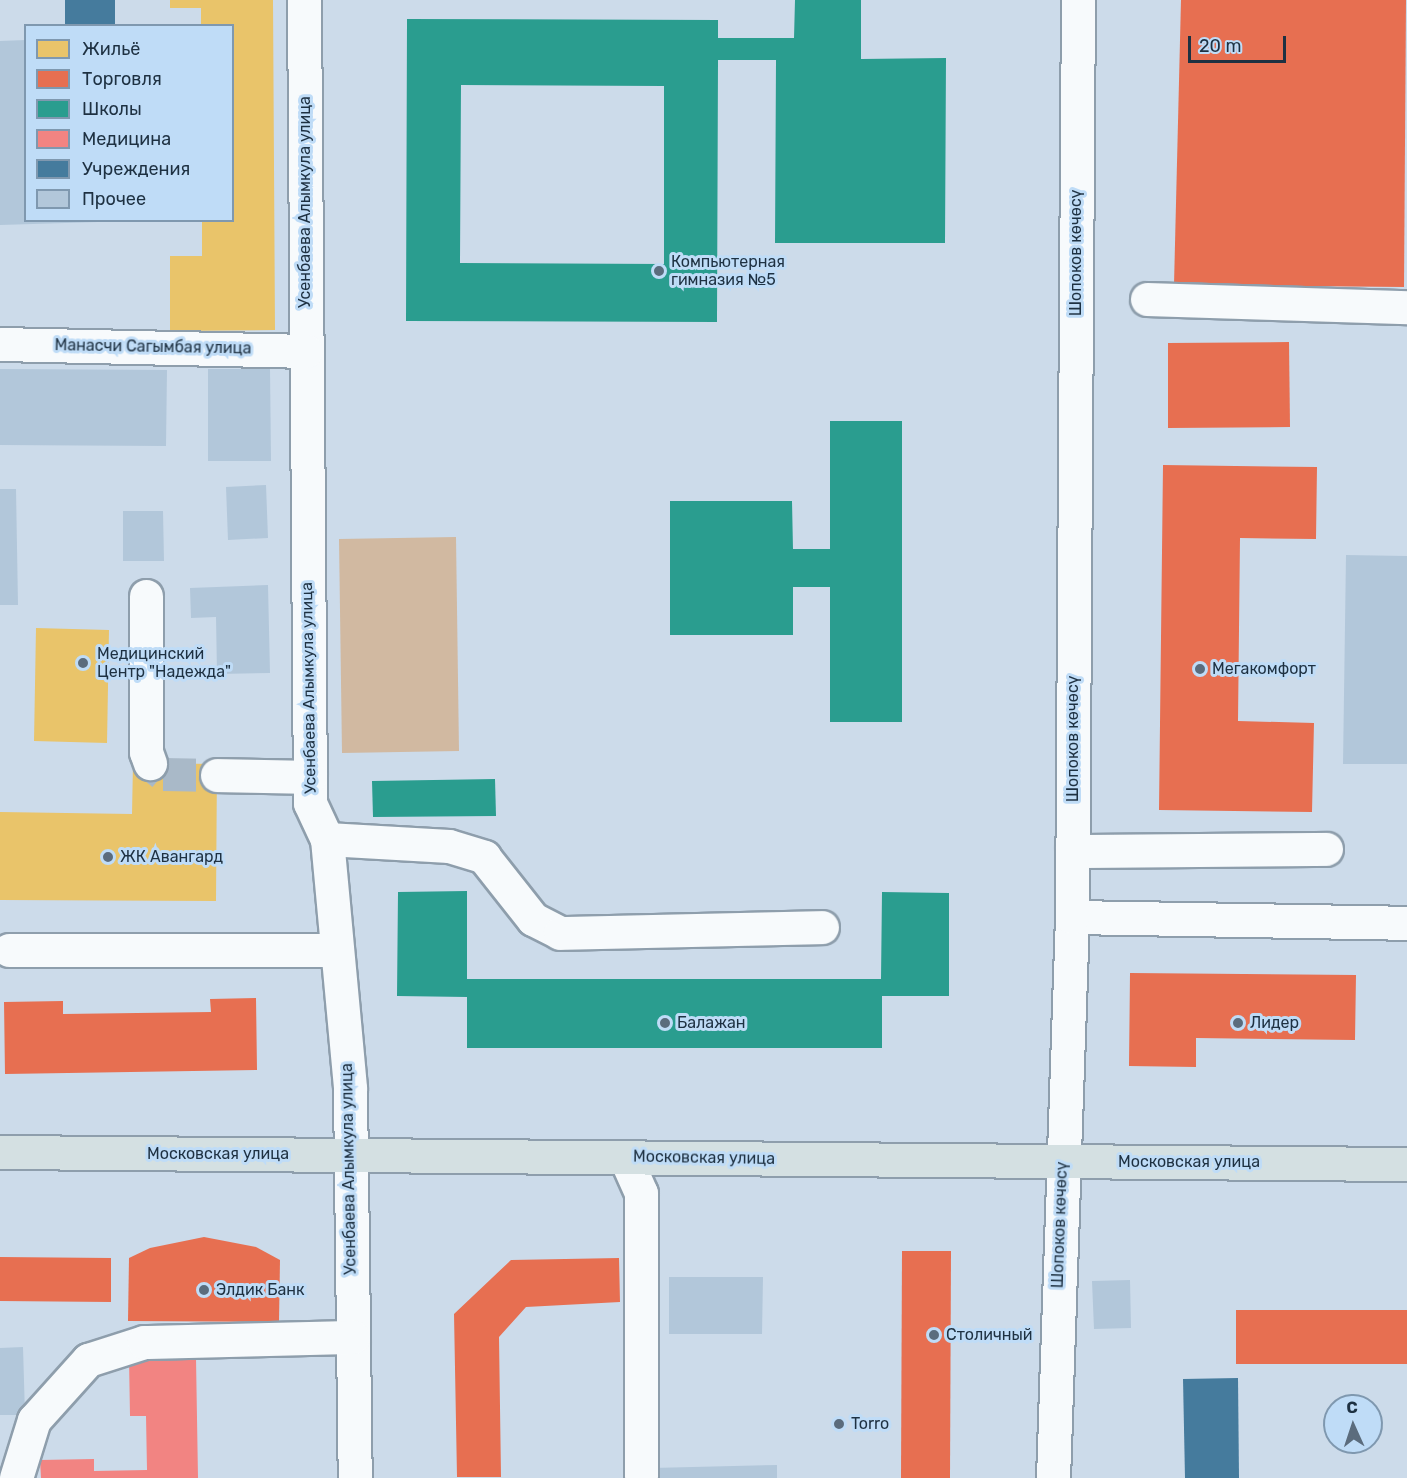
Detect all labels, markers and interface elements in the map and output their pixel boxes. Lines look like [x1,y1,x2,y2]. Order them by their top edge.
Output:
legend [24,24,234,222]
scale bar [1191,24,1288,62]
text: 20 m [1199,35,1241,57]
text: Жильё [82,38,140,60]
text: Торговля [82,68,162,90]
street label: Усенбаева Алымкула улица [295,96,315,308]
text: Школы [82,98,142,120]
text: Медицина [82,128,171,150]
text: Учреждения [82,158,190,180]
text: Прочее [82,188,146,210]
street label: Шопоков көчөсү [1066,190,1086,316]
place label: Компьютерная гимназия №5 [671,252,785,290]
marker: Компьютерная гимназия №5 [652,264,666,278]
street label: Манасчи Сагымбая улица [54,336,252,358]
street label: Усенбаева Алымкула улица [298,582,320,794]
place label: Медицинский Центр "Надежда" [97,644,231,682]
marker: Медицинский Центр "Надежда" [74,654,92,672]
place label: Мегакомфорт [1212,659,1316,679]
marker: Мегакомфорт [1193,662,1207,676]
street label: Шопоков көчөсү [1063,676,1083,802]
place label: ЖК Авангард [120,847,223,867]
marker: ЖК Авангард [101,850,115,864]
place label: Балажан [677,1013,746,1033]
place label: Лидер [1250,1013,1299,1033]
marker: Балажан [658,1016,672,1030]
marker: Лидер [1231,1016,1245,1030]
street label: Усенбаева Алымкула улица [338,1063,360,1275]
street label: Московская улица [147,1144,289,1164]
street label: Московская улица [633,1147,775,1169]
street label: Московская улица [1118,1152,1260,1172]
street label: Шопоков көчөсү [1048,1161,1072,1289]
place label: Элдик Банк [216,1280,305,1300]
marker: Элдик Банк [197,1283,211,1297]
place label: Столичный [946,1325,1033,1345]
marker: Столичный [927,1328,941,1342]
north arrow [1323,1394,1383,1454]
text: С [1346,1398,1358,1417]
place label: Torro [851,1414,889,1434]
marker: Torro [832,1417,846,1431]

